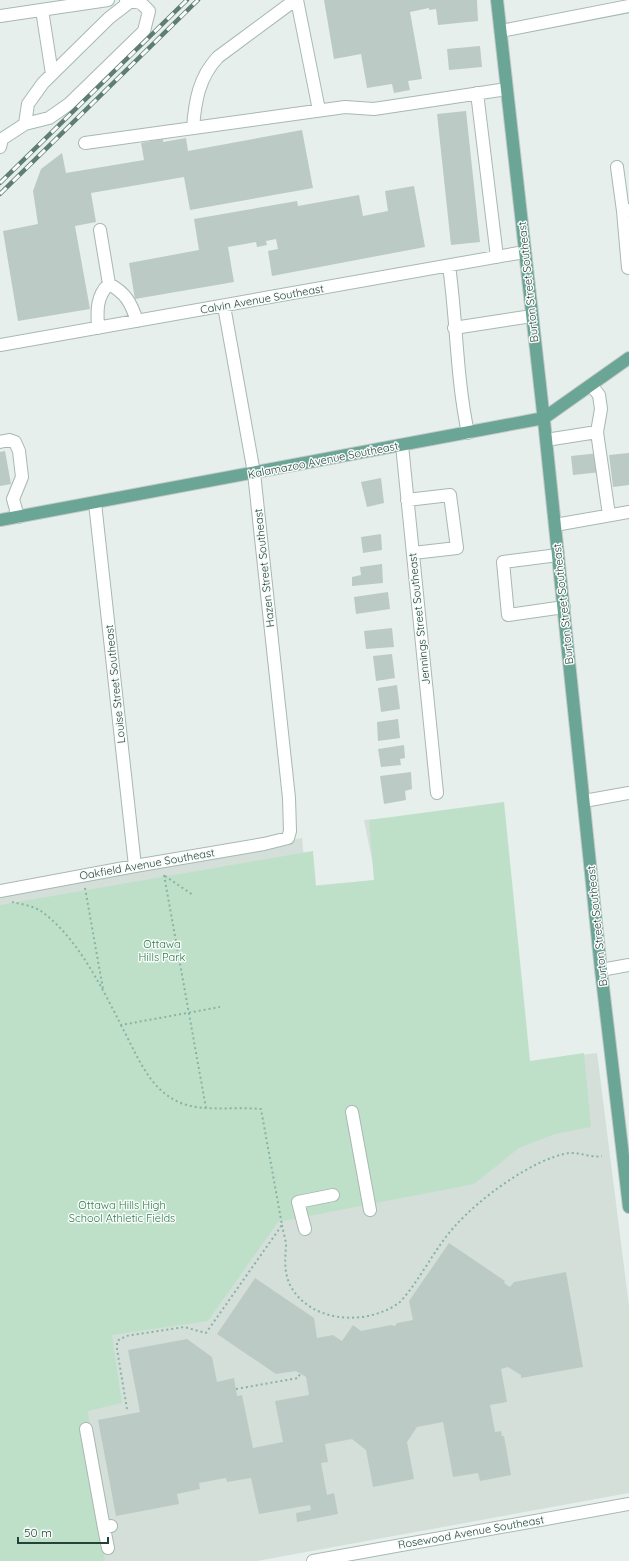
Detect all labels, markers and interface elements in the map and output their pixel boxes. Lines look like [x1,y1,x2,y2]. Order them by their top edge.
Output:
street label: Burton Street Southeast [515,221,541,343]
street label: Calvin Avenue Southeast [199,281,325,317]
street label: Kalamazoo Avenue Southeast [247,438,400,481]
street label: Hazen Street Southeast [251,508,277,628]
street label: Burton Street Southeast [550,543,576,665]
street label: Jennings Street Southeast [405,552,433,686]
street label: Louise Street Southeast [102,624,128,744]
street label: Oakfield Avenue Southeast [78,845,216,883]
street label: Burton Street Southeast [584,865,610,987]
park label: Ottawa Hills Park [139,937,185,964]
park label: Ottawa Hills High School Athletic Fields [69,1198,175,1225]
street label: Rosewood Avenue Southeast [397,1512,545,1552]
scale bar [18,1519,108,1545]
text: 50 m [24,1525,52,1540]

